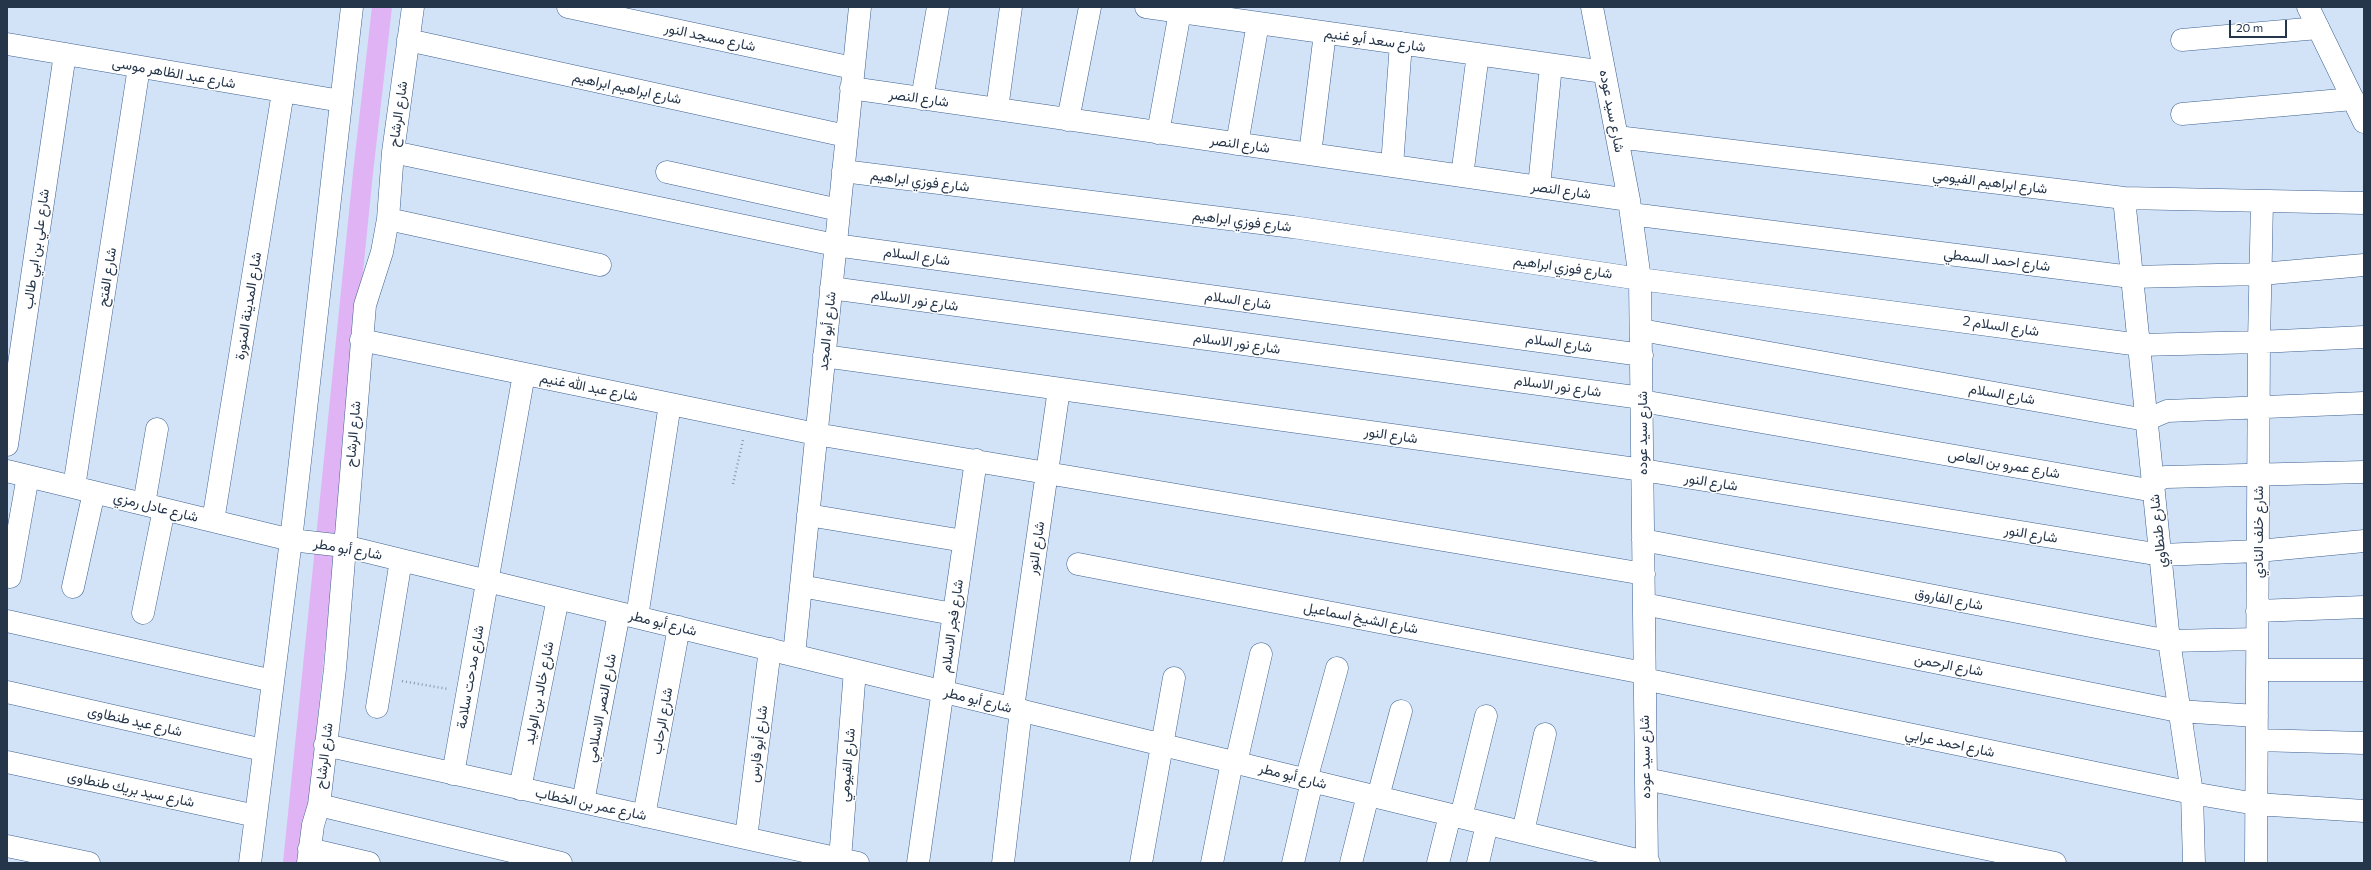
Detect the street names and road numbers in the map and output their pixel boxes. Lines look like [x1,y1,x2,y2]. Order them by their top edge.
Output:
street label: شارع مسجد النور [663,19,757,55]
street label: شارع سعد أبو غنيم [1323,25,1427,55]
street label: شارع عبد الظاهر موسى [111,54,237,92]
street label: شارع ابراهيم ابراهيم [571,68,683,108]
street label: شارع سيد عوده [1596,68,1628,154]
street label: شارع الرشاح [385,80,411,148]
street label: شارع النصر [888,85,950,111]
street label: شارع النصر [1209,131,1271,157]
street label: شارع فوزي ابراهيم [870,167,970,195]
street label: شارع ابراهيم الفيومي [1932,167,2048,197]
street label: شارع النصر [1530,177,1592,203]
street label: شارع علي بن ابي طالب [19,188,53,310]
street label: شارع فوزي ابراهيم [1192,207,1292,235]
street label: شارع السلام [883,243,951,269]
street label: شارع احمد السمطي [1943,245,2051,275]
street label: شارع الفتح [94,246,120,308]
street label: شارع المدينة المنورة [231,251,265,361]
street label: شارع فوزي ابراهيم [1513,252,1613,282]
street label: شارع نور الاسلام [870,286,960,314]
street label: شارع السلام [1204,287,1272,313]
street label: شارع أبو المجد [814,291,840,371]
street label: شارع السلام 2 [1962,312,2040,340]
street label: شارع نور الاسلام [1192,329,1282,357]
street label: شارع السلام [1525,330,1593,356]
street label: شارع عبد الله غنيم [539,369,639,405]
street label: شارع نور الاسلام [1513,372,1603,400]
street label: شارع السلام [1968,380,2036,408]
street label: شارع سيد عوده [1634,391,1650,475]
street label: شارع الرشاح [342,400,364,468]
street label: شارع النور [1363,423,1419,447]
street label: شارع عمرو بن العاص [1947,446,2061,482]
street label: شارع النور [1683,469,1739,495]
street label: شارع خلف النادي [2250,486,2266,578]
street label: شارع عادل رمزي [112,488,200,526]
street label: شارع طنطاوي [2146,493,2170,569]
street label: شارع النور [1024,520,1048,576]
street label: شارع النور [2003,521,2059,547]
street label: شارع أبو مطر [312,535,384,563]
street label: شارع فجر الاسلام [937,578,967,674]
street label: شارع الفاروق [1913,584,1985,614]
street label: شارع الشيخ اسماعيل [1302,599,1420,637]
street label: شارع أبو مطر [627,606,699,640]
street label: شارع مدحت سلامة [453,624,487,730]
street label: شارع خالد بن الوليد [521,640,557,746]
street label: شارع الرحمن [1913,650,1985,680]
street label: شارع النصر الاسلامي [582,652,620,764]
street label: شارع أبو مطر [942,683,1014,717]
street label: شارع الرحاب [648,686,676,756]
street label: شارع عيد طنطاوى [86,702,184,740]
street label: شارع أبو فارس [745,705,771,783]
street label: شارع سيد عوده [1636,715,1654,799]
street label: شارع الرشاح [312,722,336,790]
street label: شارع احمد عرابي [1904,725,1996,761]
street label: شارع الفيومي [835,727,859,803]
street label: شارع أبو مطر [1257,759,1329,793]
street label: شارع سيد بريك طنطاوى [66,767,196,811]
street label: شارع عمر بن الخطاب [534,784,648,824]

